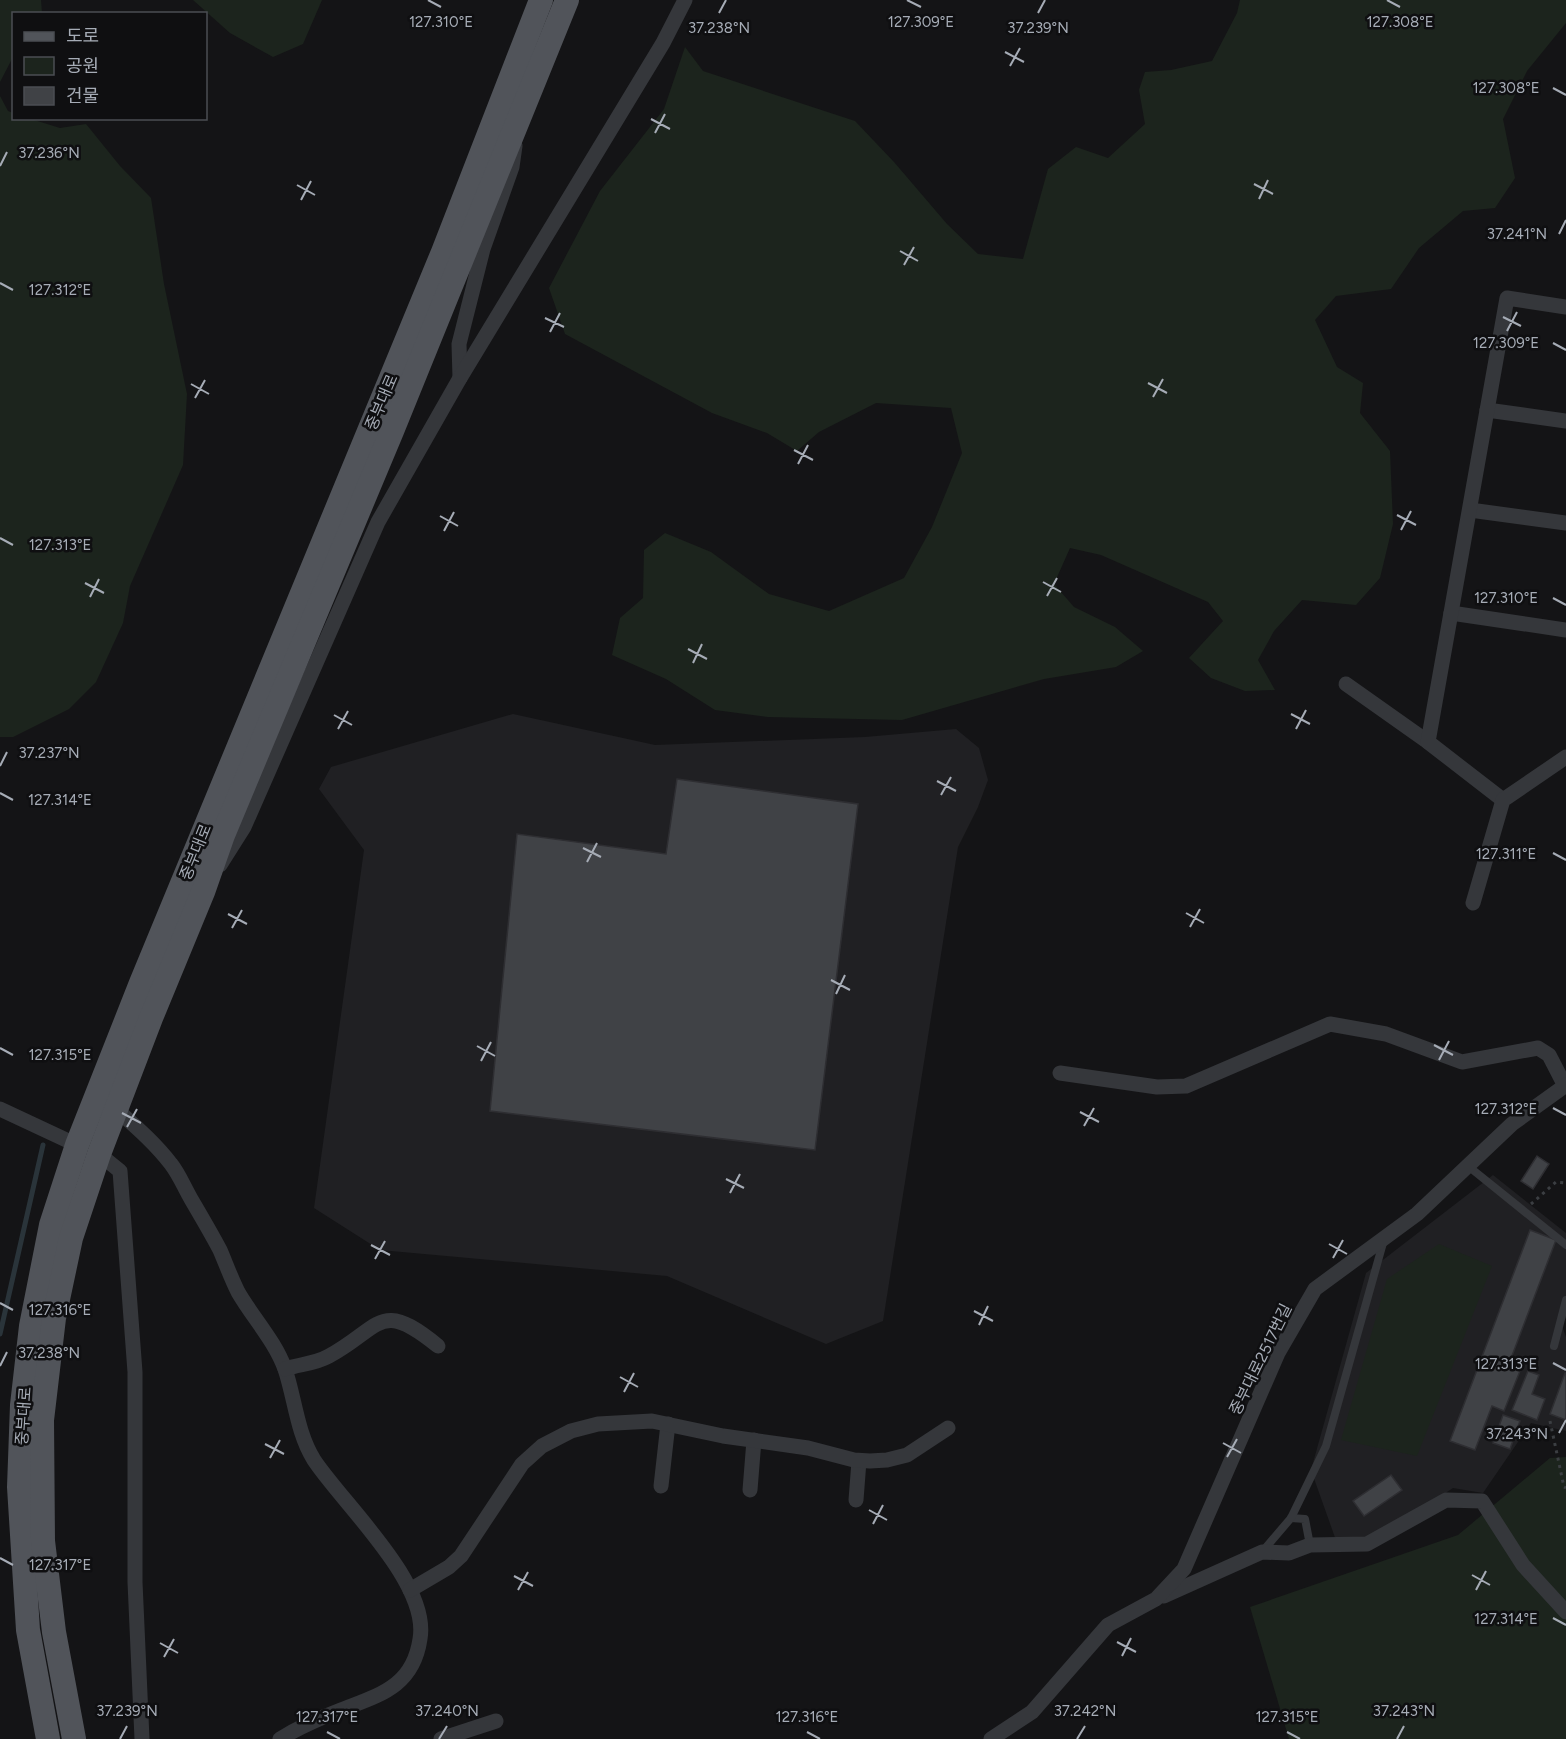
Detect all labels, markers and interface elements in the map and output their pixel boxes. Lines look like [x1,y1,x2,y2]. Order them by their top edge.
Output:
legend [12,12,207,120]
text: 127.310°E [409,13,473,31]
text: 127.309°E [888,13,954,31]
text: 127.308°E [1366,13,1434,31]
text: 37.238°N [688,19,750,37]
text: 37.239°N [1007,19,1069,37]
text: 도로 [66,25,99,47]
text: 공원 [66,55,99,77]
text: 127.308°E [1472,79,1540,97]
text: 건물 [66,85,99,107]
text: 37.236°N [18,144,80,162]
text: 37.241°N [1487,225,1547,243]
text: 127.312°E [29,281,91,299]
text: 127.309°E [1473,334,1539,352]
street label: 중부대로 [361,371,402,433]
text: 127.313°E [29,536,91,554]
text: 127.310°E [1474,589,1538,607]
text: 37.237°N [18,744,80,762]
text: 127.314°E [28,791,92,809]
street label: 중부대로 [176,821,215,883]
text: 127.311°E [1476,845,1536,863]
text: 127.315°E [28,1046,92,1064]
text: 127.312°E [1475,1100,1537,1118]
street label: 중부대로2517번길 [1225,1300,1296,1418]
text: 127.316°E [28,1301,92,1319]
text: 37.238°N [18,1344,80,1362]
text: 127.313°E [1475,1355,1537,1373]
street label: 중부대로 [12,1386,35,1446]
text: 37.243°N [1486,1425,1548,1443]
text: 127.317°E [29,1556,91,1574]
text: 127.314°E [1474,1610,1538,1628]
text: 37.239°N [96,1702,158,1720]
text: 37.240°N [415,1702,479,1720]
text: 37.242°N [1054,1702,1116,1720]
text: 37.243°N [1373,1702,1435,1720]
text: 127.317°E [296,1708,358,1726]
text: 127.316°E [775,1708,839,1726]
text: 127.315°E [1255,1708,1319,1726]

